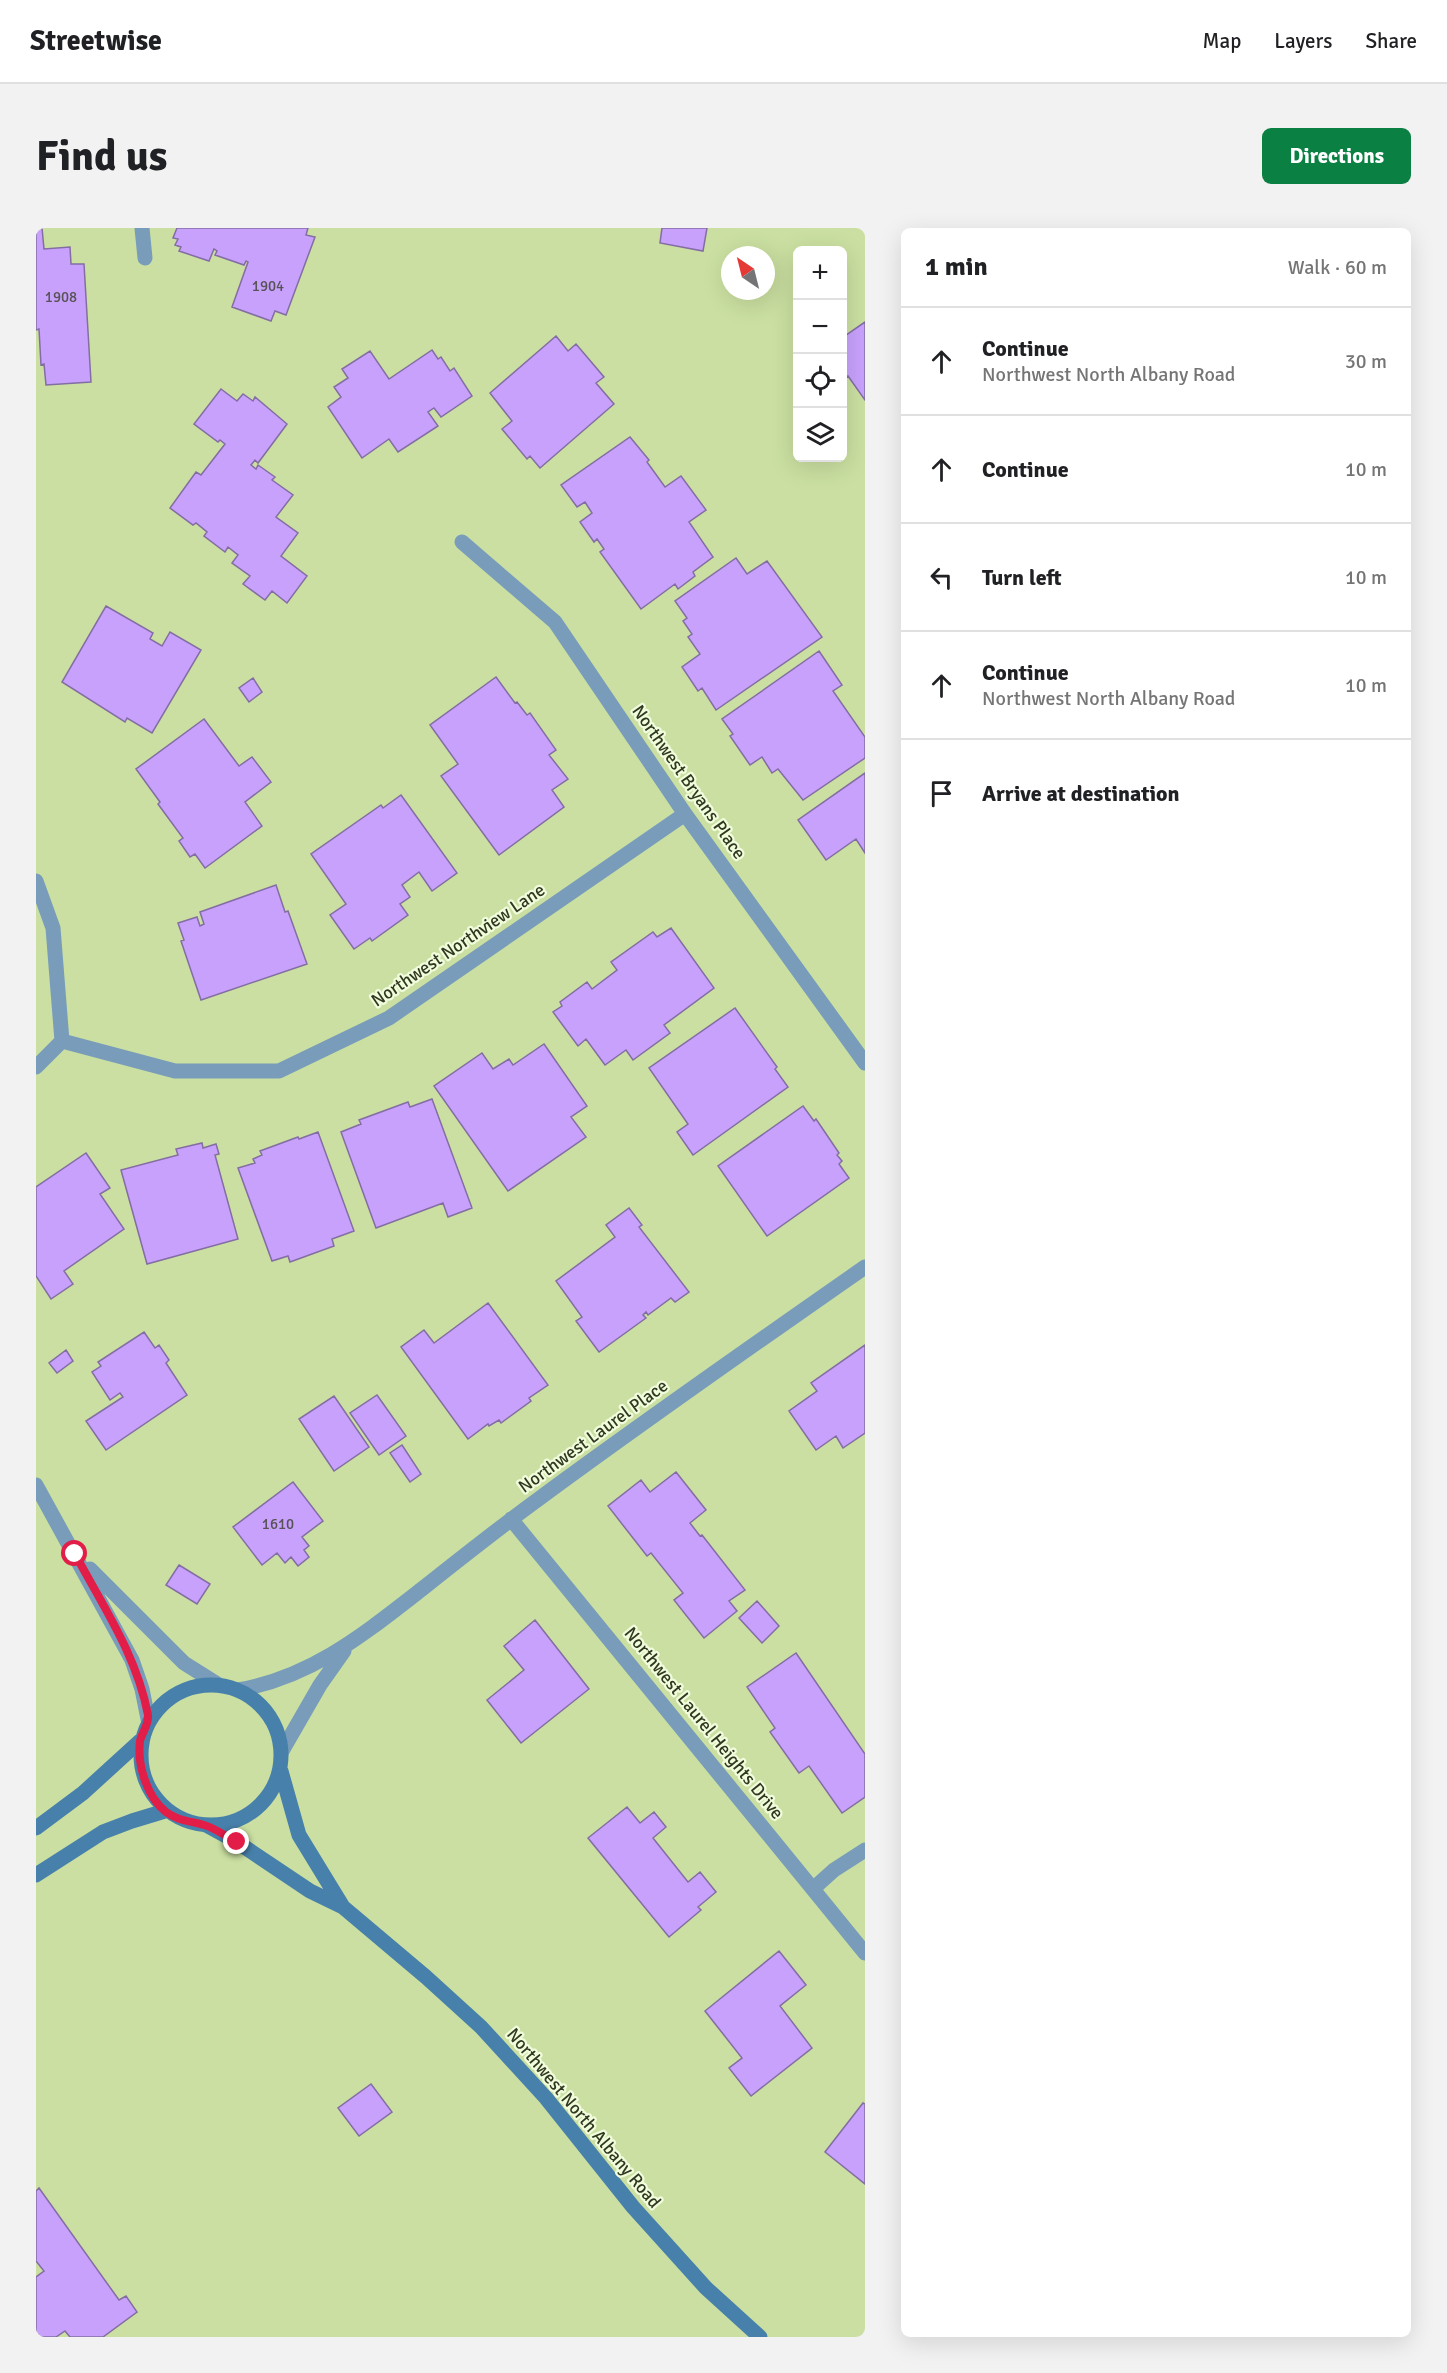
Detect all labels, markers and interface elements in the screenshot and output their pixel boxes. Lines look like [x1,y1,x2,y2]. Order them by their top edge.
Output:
text: Streetwise [30,24,162,58]
text: Map [1203,28,1241,54]
text: Layers [1274,28,1332,54]
text: Share [1365,28,1417,54]
button: Directions [1262,128,1411,184]
text: Find us [36,131,167,182]
north arrow [721,246,775,300]
map controls [793,246,847,462]
button: + [793,246,847,300]
text: 1 min [925,251,988,283]
text: Walk · 60 m [1288,255,1387,280]
house number: 1904 [252,277,284,295]
house number: 1908 [45,288,77,306]
button: − [793,300,847,354]
text: Continue [982,335,1069,362]
icon: ahead [925,345,958,378]
text: 30 m [1345,349,1387,374]
button: locate [793,354,847,408]
text: Northwest North Albany Road [982,362,1235,387]
button: layers [793,408,847,462]
icon: ahead [925,453,958,486]
text: Continue [982,456,1069,483]
text: 10 m [1345,457,1387,482]
icon: left [925,561,958,594]
text: Turn left [982,564,1062,591]
text: 10 m [1345,565,1387,590]
text: Continue [982,659,1069,686]
icon: ahead [925,669,958,702]
text: 10 m [1345,673,1387,698]
text: Northwest North Albany Road [982,686,1235,711]
street label: Northwest Bryans Place [628,701,750,863]
icon: arrive [925,777,958,810]
text: Arrive at destination [982,780,1179,807]
street label: Northwest Northview Lane [367,879,549,1011]
street label: Northwest Laurel Place [514,1374,672,1498]
house number: 1610 [262,1515,294,1533]
route start [61,1540,87,1566]
street label: Northwest Laurel Heights Drive [620,1623,788,1823]
route end [223,1828,249,1854]
street label: Northwest North Albany Road [502,2024,666,2212]

